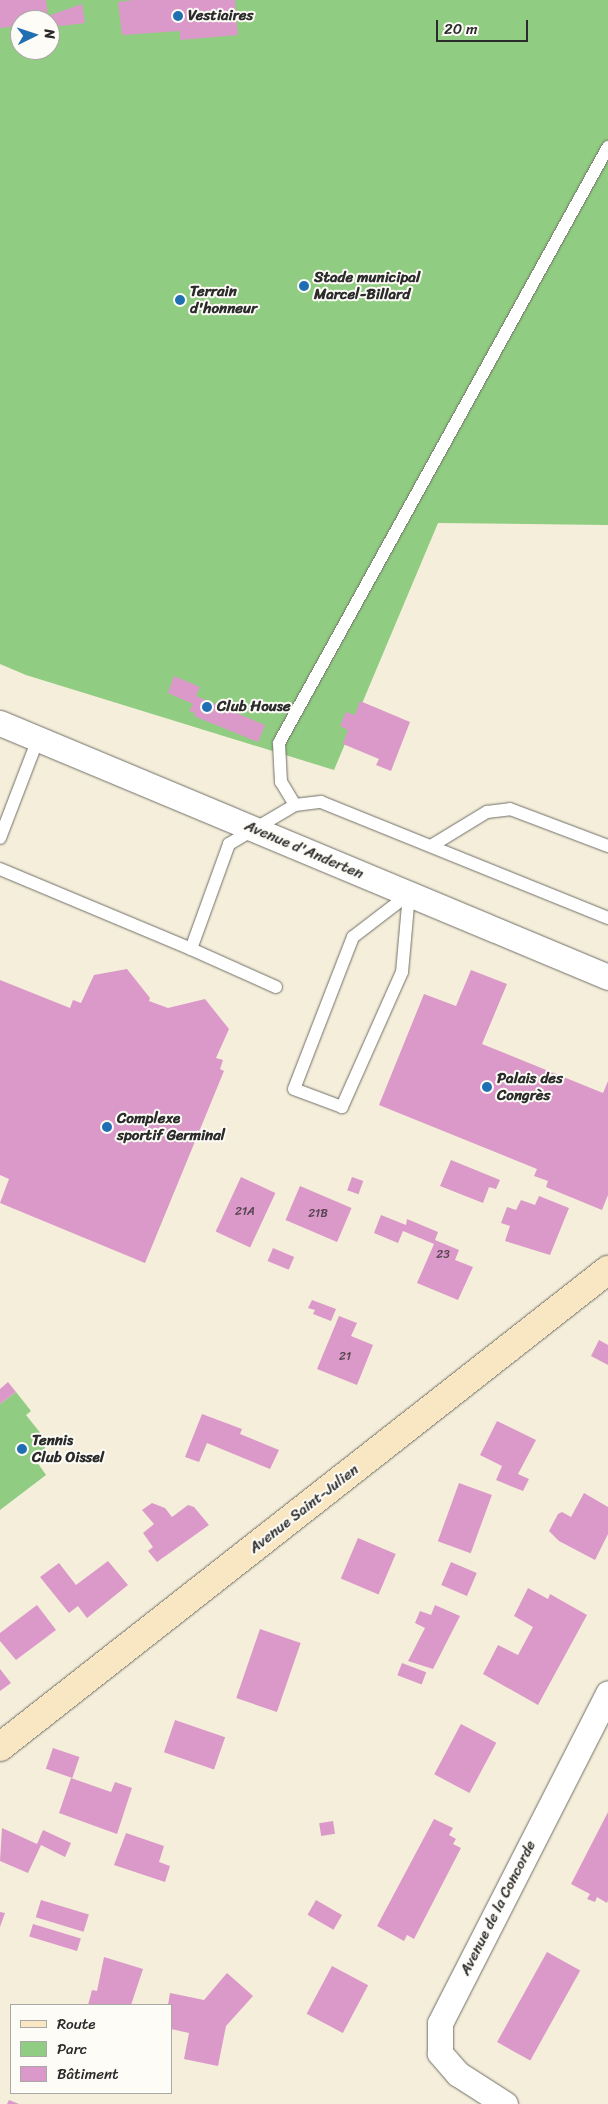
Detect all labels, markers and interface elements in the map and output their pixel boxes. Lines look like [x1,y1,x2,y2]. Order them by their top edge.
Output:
place label: Vestiaires [188,7,253,25]
north arrow [10,10,60,60]
marker: Vestiaires [172,10,184,22]
scale bar [438,10,530,42]
text: 20 m [444,16,478,42]
text: N [37,28,62,40]
place label: Stade municipal Marcel-Billard [314,268,420,303]
marker: Stade municipal Marcel-Billard [298,280,310,292]
place label: Terrain d'honneur [190,282,257,317]
marker: Terrain d'honneur [174,294,186,306]
place label: Club House [217,698,291,716]
marker: Club House [201,701,213,713]
street label: Avenue d'Anderten [242,817,366,883]
place label: Palais des Congrès [497,1069,563,1104]
marker: Palais des Congrès [481,1081,493,1093]
place label: Complexe sportif Germinal [117,1109,226,1144]
marker: Complexe sportif Germinal [101,1121,113,1133]
house number: 21A [235,1205,255,1219]
house number: 21B [308,1207,328,1221]
house number: 23 [436,1248,450,1262]
house number: 21 [339,1350,351,1364]
place label: Tennis Club Oissel [32,1431,105,1466]
marker: Tennis Club Oissel [16,1443,28,1455]
street label: Avenue Saint-Julien [246,1461,362,1557]
street label: Avenue de la Concorde [456,1838,540,1978]
legend [10,2004,172,2094]
text: Route [57,2011,96,2037]
text: Parc [57,2036,87,2062]
text: Bâtiment [57,2061,119,2087]

